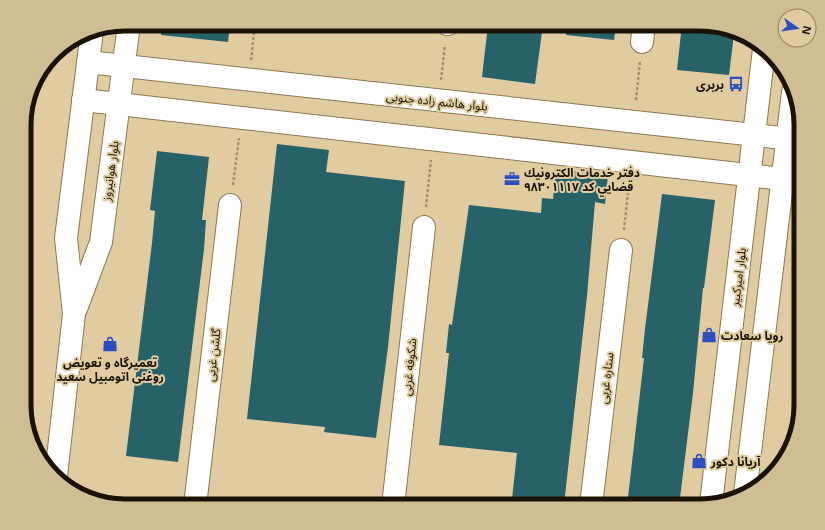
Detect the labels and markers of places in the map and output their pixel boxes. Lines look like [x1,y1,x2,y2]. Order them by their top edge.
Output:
bus stop icon: بربری [727,75,745,93]
place label: بربری [696,76,724,93]
place label: دفتر خدمات الكترونيك قضايي كد ٩٨٣٠١١١٧ [524,164,640,196]
office icon: دفتر خدمات الكترونيك قضايي كد ٩٨٣٠١١١٧ [503,170,521,188]
shop icon: رویا سعادت [700,326,718,344]
place label: رویا سعادت [721,327,784,344]
shop icon: تعمیرگاه و تعویض روغنی اتومبیل سعید [101,335,119,353]
place label: تعمیرگاه و تعویض روغنی اتومبیل سعید [56,354,164,385]
shop icon: آریانا دکور [690,452,708,470]
place label: آریانا دکور [710,453,762,470]

